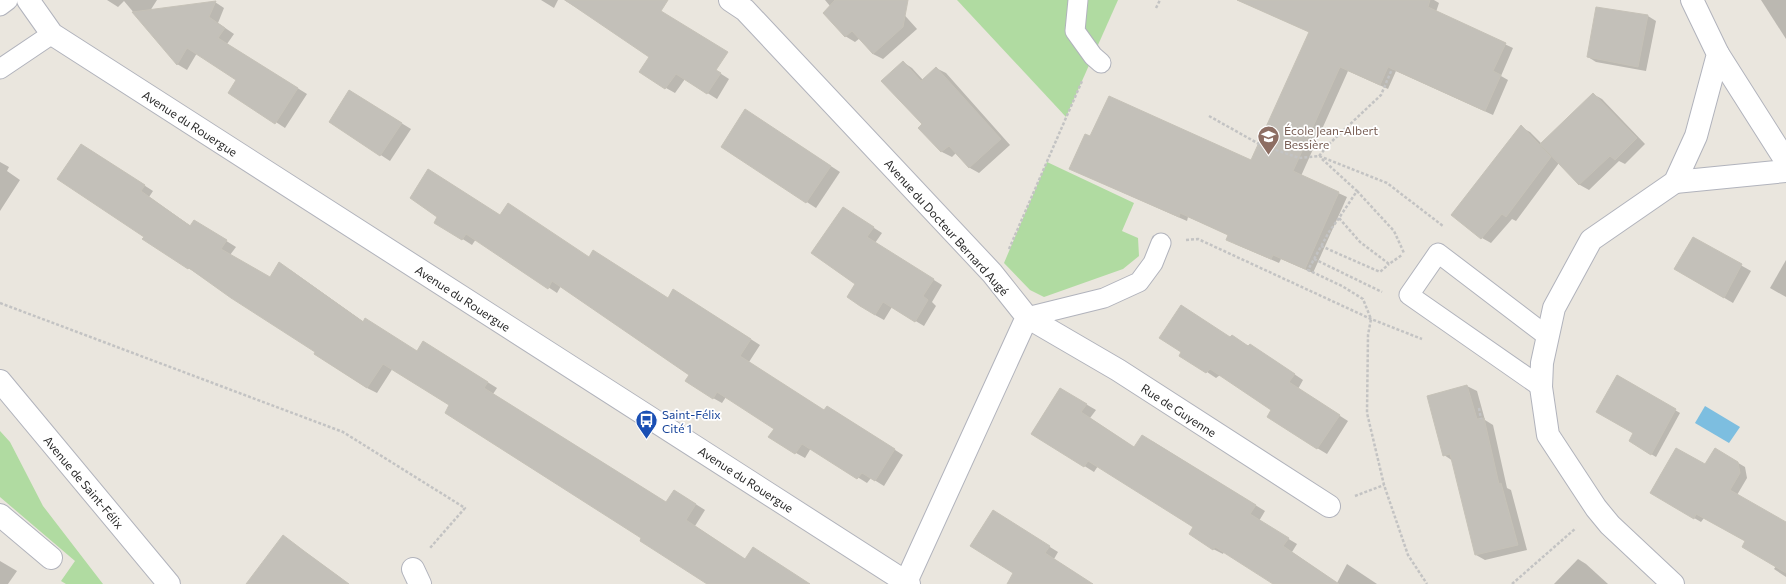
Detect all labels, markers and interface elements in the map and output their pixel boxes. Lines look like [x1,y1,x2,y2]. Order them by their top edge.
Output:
street label: Avenue du Rouergue [140,87,240,159]
place label: École Jean-Albert Bessière [1284,123,1378,151]
school or university icon: École Jean-Albert Bessière [1256,124,1282,157]
street label: Avenue du Docteur Bernard Augé [882,156,1012,298]
street label: Avenue du Rouergue [413,262,513,334]
street label: Rue de Guyenne [1139,380,1219,440]
place label: Saint-Félix Cité 1 [662,407,721,435]
bus stop icon: Saint-Félix Cité 1 [633,408,659,441]
street label: Avenue de Saint-Félix [41,433,127,532]
street label: Avenue du Rouergue [696,443,796,515]

